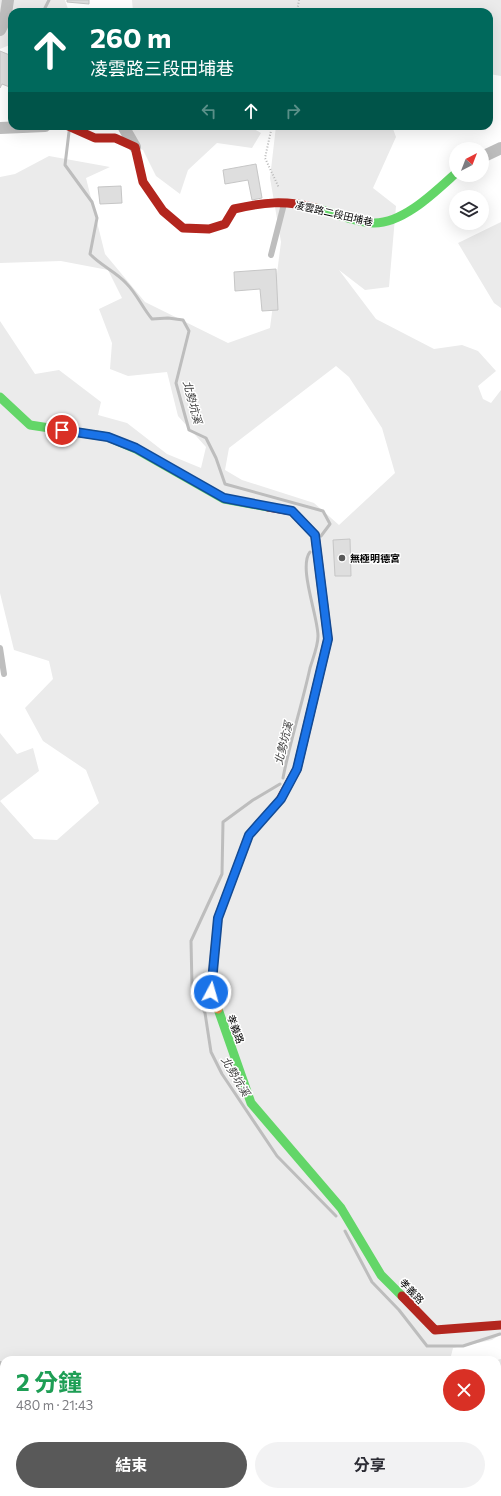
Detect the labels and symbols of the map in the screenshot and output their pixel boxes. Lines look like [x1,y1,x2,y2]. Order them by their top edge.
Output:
north arrow [449,142,489,182]
street label: 凌雲路二段田埔巷 [294,198,374,228]
water label: 北勢坑溪 [181,379,205,427]
pin [45,413,79,447]
place label: 無極明德宮 [350,552,400,564]
marker: 無極明德宮 [337,553,347,563]
water label: 北勢坑溪 [271,718,295,766]
position arrow [190,971,232,1013]
street label: 孝義路 [225,1013,247,1045]
water label: 北勢坑溪 [219,1054,254,1100]
street label: 孝義路 [397,1276,427,1306]

